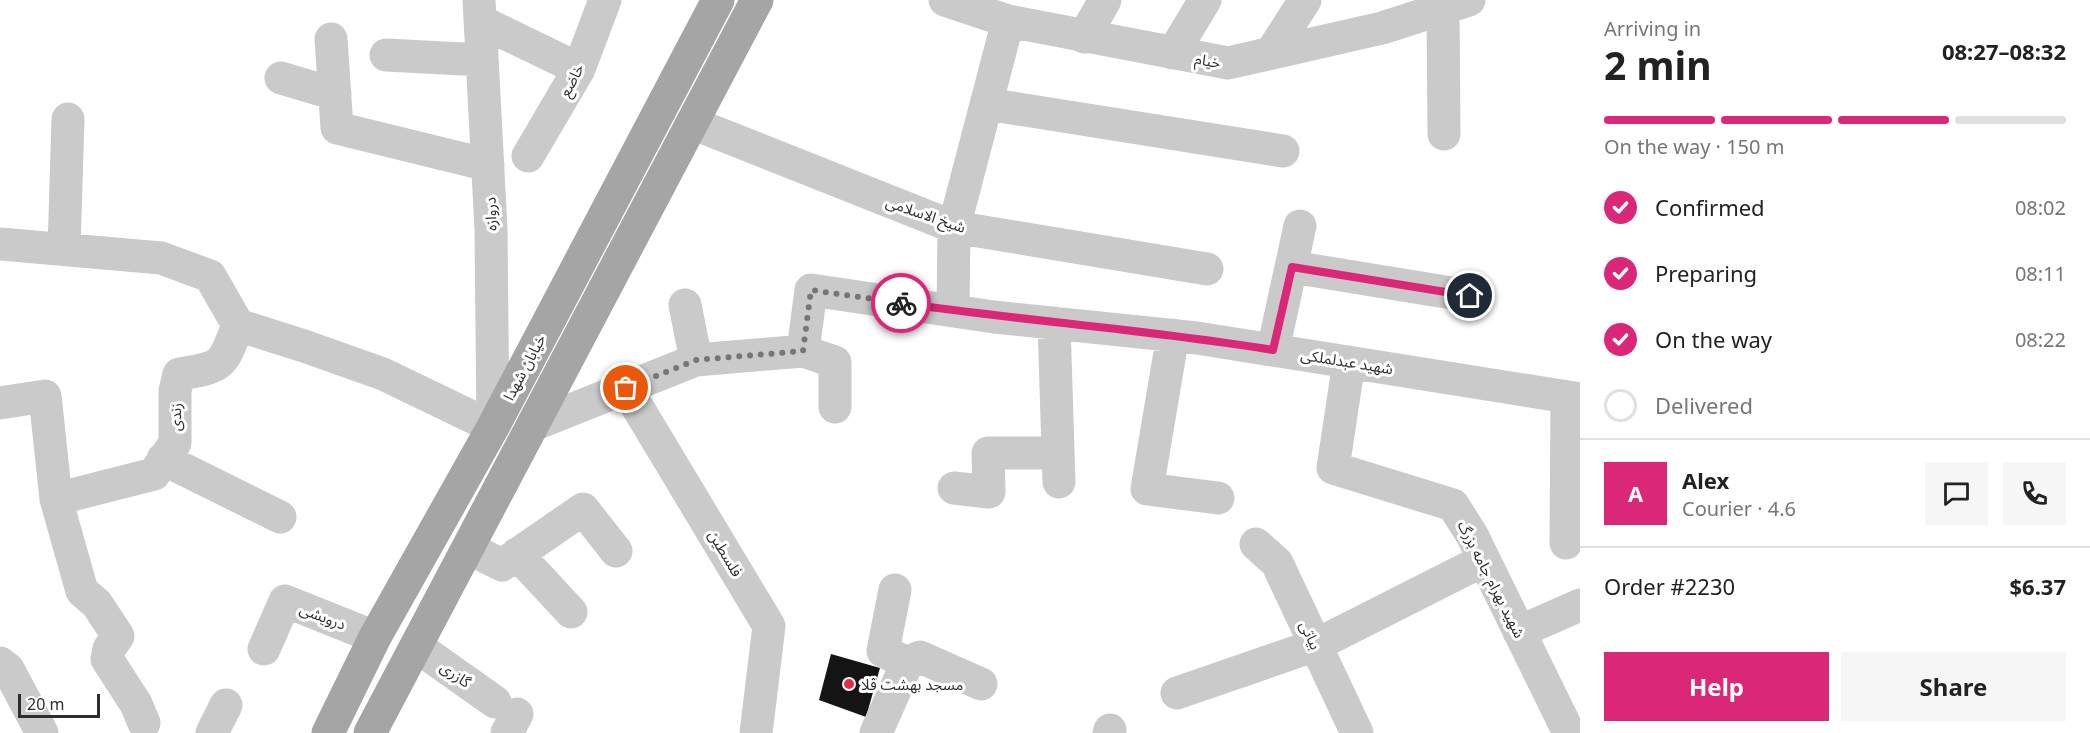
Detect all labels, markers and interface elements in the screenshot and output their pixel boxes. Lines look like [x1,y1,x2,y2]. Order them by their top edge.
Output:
text: Arriving in [1604,15,1701,42]
text: 08:27–08:32 [1942,36,2066,66]
text: 2 min [1604,38,1711,91]
street label: خیام [1193,48,1223,74]
street label: خاضع [554,60,591,101]
text: On the way · 150 m [1604,133,1784,160]
street label: شیخ الاسلامی [883,191,969,240]
icon: check [1604,191,1637,224]
text: Confirmed [1655,192,1765,222]
text: 08:02 [2015,194,2066,221]
street label: دروازه [479,197,501,231]
icon: check [1604,257,1637,290]
text: Preparing [1655,258,1757,288]
text: 08:11 [2015,260,2066,287]
pin [1444,270,1495,321]
courier [871,273,931,333]
icon: home [1453,279,1486,312]
icon: bike [885,287,918,320]
icon: check [1604,323,1637,356]
text: On the way [1655,324,1772,354]
text: 08:22 [2015,326,2066,353]
street label: خیابان شهدا [498,330,550,404]
street label: شهید عبدلملکی [1299,344,1395,378]
pin [600,362,651,413]
icon: bag [609,371,642,404]
text: Delivered [1655,390,1753,420]
street label: زندی [165,403,185,431]
button: chat [1925,462,1988,525]
button: phone [2003,462,2066,525]
text: Alex [1682,465,1729,495]
text: A [1628,478,1643,508]
text: Courier · 4.6 [1682,495,1796,522]
street label: شهید بهرام جامه بزرگ [1452,517,1530,642]
street label: فلسطین [704,526,748,580]
text: Order #2230 [1604,571,1735,601]
text: $6.37 [2009,571,2066,601]
street label: درویشی [297,598,349,634]
street label: بیاتی [1296,617,1326,653]
button: Help [1604,652,1829,721]
button: Share [1841,652,2066,721]
street label: گازری [437,656,476,692]
place label: مسجد بهشت قلا [861,674,963,694]
marker: مسجد بهشت قلا [842,677,856,691]
scale bar [18,691,100,718]
text: 20 m [27,693,64,715]

